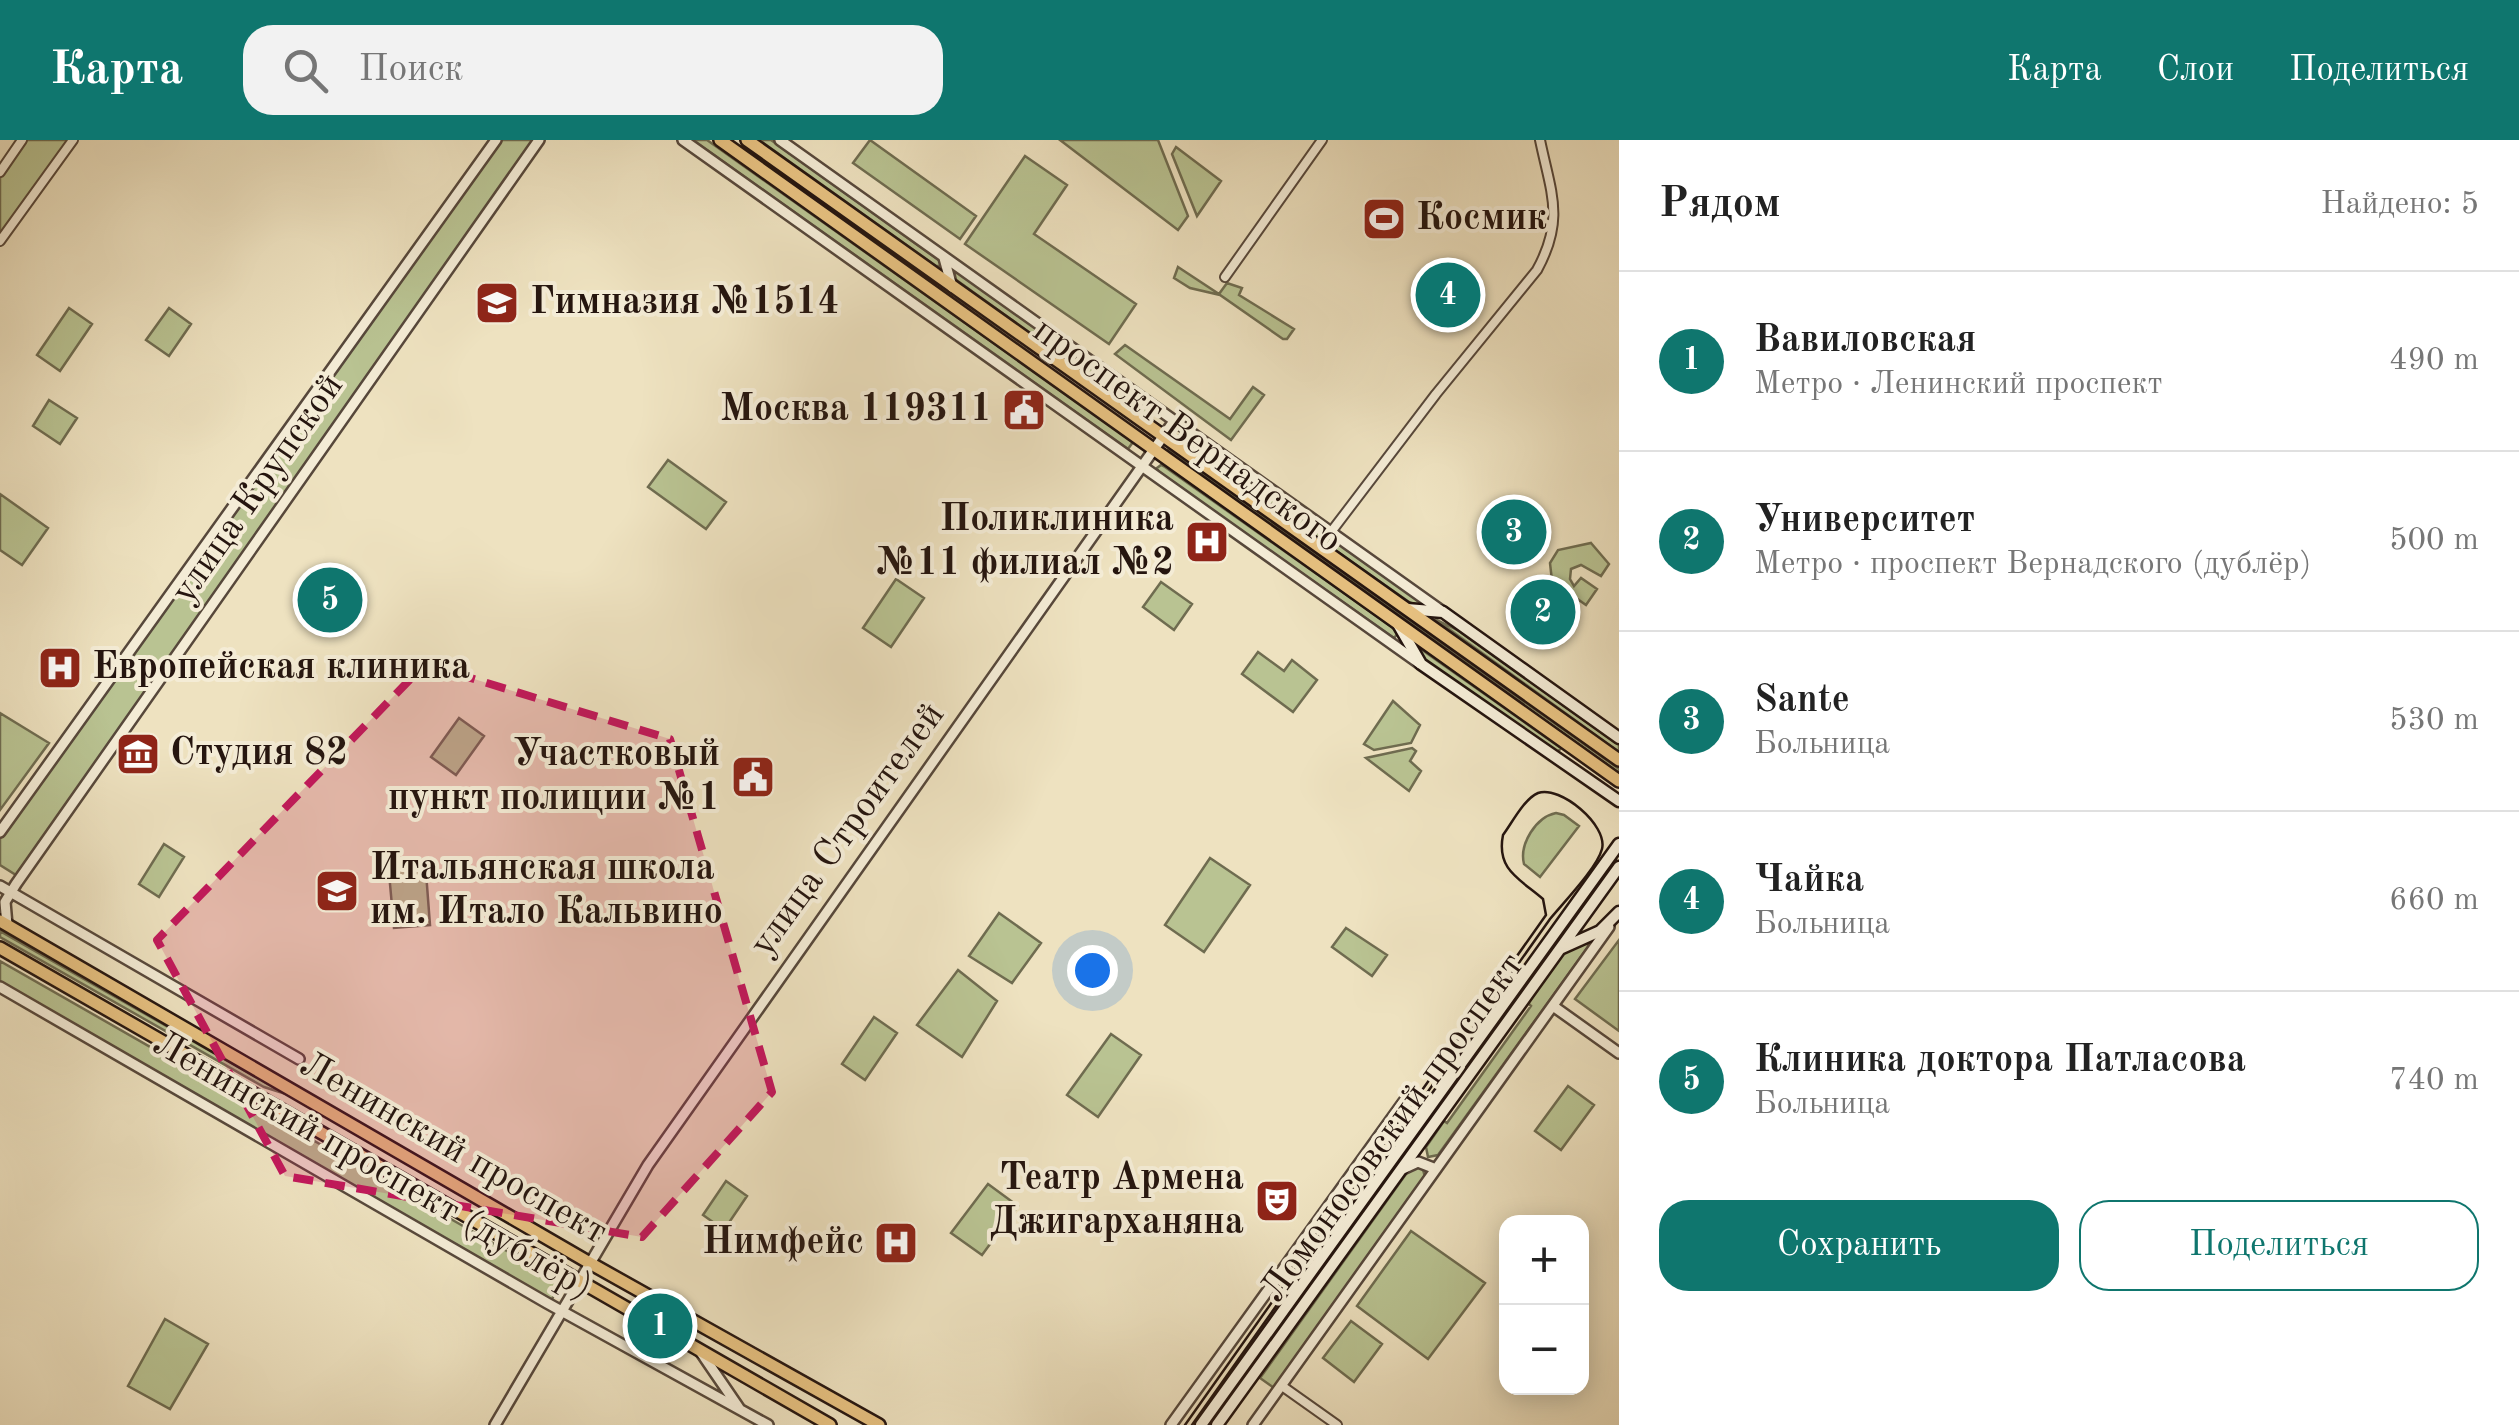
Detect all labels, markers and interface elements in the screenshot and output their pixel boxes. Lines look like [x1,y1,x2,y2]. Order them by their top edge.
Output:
search box [243,25,943,115]
icon: search [278,43,333,98]
text: Карта [50,46,183,94]
text: Поиск [358,51,463,89]
text: Карта [2007,53,2102,88]
text: Слои [2157,53,2234,88]
text: Поделиться [2289,53,2469,88]
text: Рядом [1659,184,1781,226]
text: Найдено: 5 [2320,189,2479,221]
sports icon: Космик [1361,196,1407,242]
place label: Космик [1416,200,1547,238]
pin: 4 [1416,258,1480,332]
school or university icon: Гимназия №1514 [474,280,520,326]
place label: Гимназия №1514 [530,284,839,322]
street label: проспект Вернадского [1026,311,1348,561]
text: Вавиловская [1754,322,1976,360]
text: 1 [1682,345,1701,377]
text: 490 m [2389,345,2479,377]
street label: улица Крупской [165,367,351,611]
text: Метро · Ленинский проспект [1754,369,2163,401]
public building icon: Москва 119311 [1001,387,1047,433]
place label: Москва 119311 [720,391,992,429]
pin: 3 [1482,494,1546,570]
place label: Поликлиника №11 филиал №2 [876,501,1174,583]
text: Университет [1754,502,1975,540]
hospital icon: Поликлиника №11 филиал №2 [1184,519,1230,565]
text: 2 [1682,525,1701,557]
text: 500 m [2389,525,2479,557]
text: Метро · проспект Вернадского (дублёр) [1754,549,2311,581]
pin: 5 [298,562,362,638]
pin: 2 [1510,574,1576,650]
hospital icon: Европейская клиника [37,645,83,691]
place label: Европейская клиника [92,649,470,687]
text: Sante [1754,682,1850,720]
street label: улица Строителей [744,696,952,964]
text: 3 [1682,705,1701,737]
text: 530 m [2389,705,2479,737]
text: Больница [1754,729,1890,761]
museum icon: Студия 82 [115,731,161,777]
place label: Студия 82 [170,735,348,773]
place label: Участковый пункт полиции №1 [388,736,720,818]
public building icon: Участковый пункт полиции №1 [730,754,776,800]
place label: Итальянская школа им. Итало Кальвино [370,850,723,932]
text: Чайка [1754,862,1864,900]
school or university icon: Итальянская школа им. Итало Кальвино [314,868,360,914]
text: 4 [1682,885,1701,917]
text: 660 m [2389,885,2479,917]
text: Больница [1754,909,1890,941]
your location [1067,945,1118,996]
street label: Ломоносовский проспект [1254,947,1532,1309]
street label: Ленинский проспект (дублёр) [146,1024,598,1308]
text: Клиника доктора Патласова [1754,1042,2246,1080]
street label: Ленинский проспект [293,1046,613,1252]
text: 5 [1682,1065,1701,1097]
text: 740 m [2389,1065,2479,1097]
text: Больница [1754,1089,1890,1121]
place label: Театр Армена Джигарханяна [990,1160,1244,1242]
theatre icon: Театр Армена Джигарханяна [1254,1178,1300,1224]
button: Сохранить [1659,1200,2059,1291]
button: Поделиться [2079,1200,2479,1291]
map controls [1499,1215,1589,1395]
button: + [1499,1215,1589,1305]
hospital icon: Нимфейс [873,1220,919,1266]
place label: Нимфейс [702,1224,864,1262]
pin: 1 [628,1288,692,1364]
button: − [1499,1305,1589,1395]

